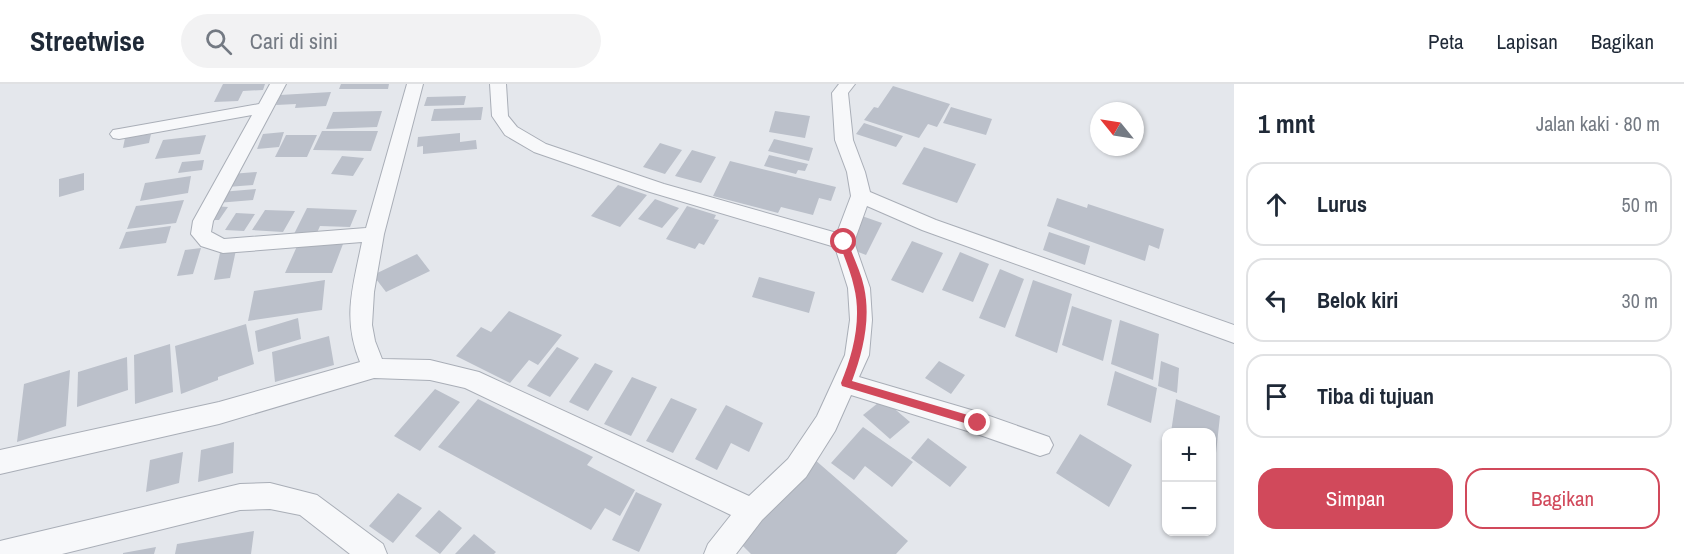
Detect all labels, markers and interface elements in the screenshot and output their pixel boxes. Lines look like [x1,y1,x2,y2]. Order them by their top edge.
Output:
search box [181,14,601,68]
text: Streetwise [30,22,145,60]
icon: search [202,25,235,58]
text: Cari di sini [250,26,338,56]
text: Peta [1428,27,1464,56]
text: Lapisan [1497,27,1558,56]
text: Bagikan [1591,27,1654,56]
north arrow [1090,102,1144,156]
text: 1 mnt [1258,106,1315,141]
text: Jalan kaki · 80 m [1536,110,1660,137]
icon: ahead [1260,188,1293,221]
text: Lurus [1317,189,1367,219]
text: 50 m [1622,191,1658,218]
route start [830,228,856,254]
icon: left [1260,284,1293,317]
text: Belok kiri [1317,285,1398,315]
text: 30 m [1622,287,1658,314]
icon: arrive [1260,380,1293,413]
text: Tiba di tujuan [1317,381,1434,411]
route end [964,409,990,435]
map controls [1162,428,1216,536]
button: + [1162,428,1216,482]
button: Simpan [1258,468,1453,529]
button: Bagikan [1465,468,1660,529]
button: − [1162,482,1216,536]

